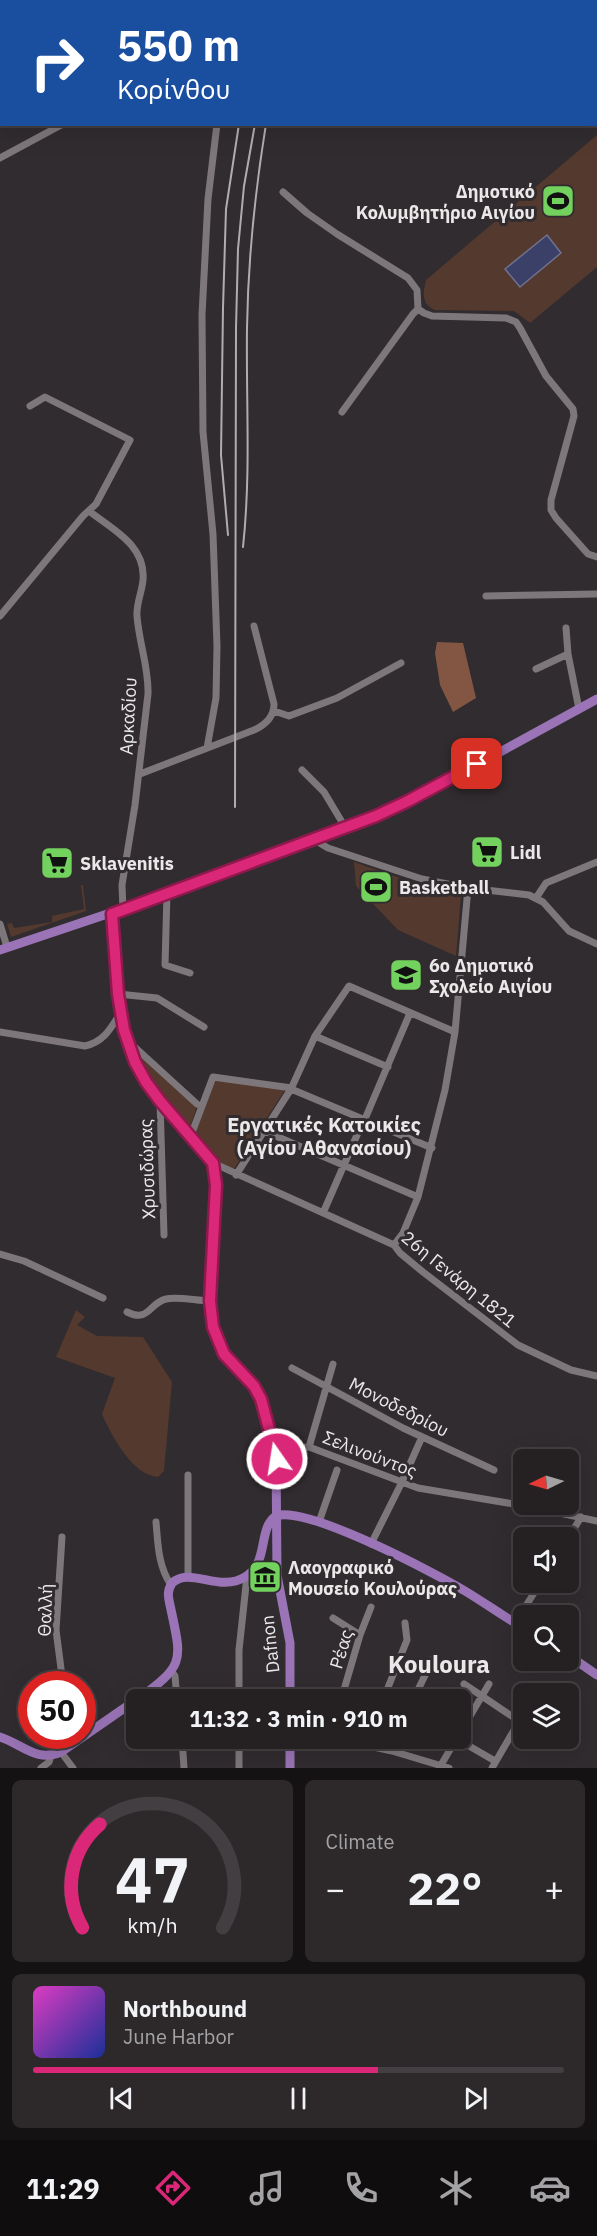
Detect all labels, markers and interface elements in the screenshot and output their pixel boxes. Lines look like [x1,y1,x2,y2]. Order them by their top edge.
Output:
text: 550 m [117,18,240,73]
icon: right [18,24,96,102]
text: Κορίνθου [117,71,231,106]
place label: Δημοτικό Κολυμβητήριο Αιγίου [356,180,535,224]
sports icon: Δημοτικό Κολυμβητήριο Αιγίου [540,183,576,219]
street label: Αρκαδίου [114,677,142,755]
pin [451,738,502,789]
icon: arrive [460,747,493,780]
supermarket icon: Lidl [469,834,505,870]
place label: Lidl [510,841,542,864]
supermarket icon: Sklavenitis [39,845,75,881]
place label: Sklavenitis [80,852,174,875]
sports icon: Basketball [358,869,394,905]
place label: Basketball [399,876,490,899]
place label: 6ο Δημοτικό Σχολείο Αιγίου [429,954,552,998]
school or university icon: 6ο Δημοτικό Σχολείο Αιγίου [388,957,424,993]
district label: Εργατικές Κατοικίες (Αγίου Αθανασίου) [227,1111,421,1161]
street label: Χρυσιδώρας [134,1118,160,1220]
street label: 26η Γενάρη 1821 [397,1226,521,1332]
street label: Μονοδεδρίου [345,1372,453,1442]
street label: Σελινούντος [320,1426,421,1483]
position arrow [245,1427,309,1491]
north arrow [513,1449,579,1515]
map controls [513,1449,579,1749]
button: sound [513,1527,579,1593]
place label: Λαογραφικό Μουσείο Κουλούρας [288,1556,457,1600]
museum icon: Λαογραφικό Μουσείο Κουλούρας [247,1559,283,1595]
street label: Θαλλή [33,1583,57,1637]
button: search [513,1605,579,1671]
street label: Dafnon [256,1614,284,1674]
street label: Ρέας [324,1626,358,1671]
district label: Kouloura [388,1648,490,1680]
speed limit sign: 50 [18,1671,96,1749]
button: layers [513,1683,579,1749]
text: 11:32 · 3 min · 910 m [189,1704,408,1733]
text: Climate [326,1828,394,1855]
text: 47 [115,1838,190,1919]
text: 22° [407,1859,482,1917]
text: − [326,1867,345,1910]
text: + [544,1867,564,1910]
text: km/h [127,1911,177,1939]
text: Northbound [123,1994,247,2023]
text: June Harbor [123,2023,234,2050]
icon: previous [105,2082,138,2115]
icon: pause [282,2082,315,2115]
icon: next [459,2082,492,2115]
icon: directions [152,2167,194,2209]
icon: music [246,2167,288,2209]
icon: phone [340,2167,382,2209]
icon: climate [435,2167,477,2209]
icon: car [529,2167,571,2209]
text: 11:29 [26,2171,100,2206]

